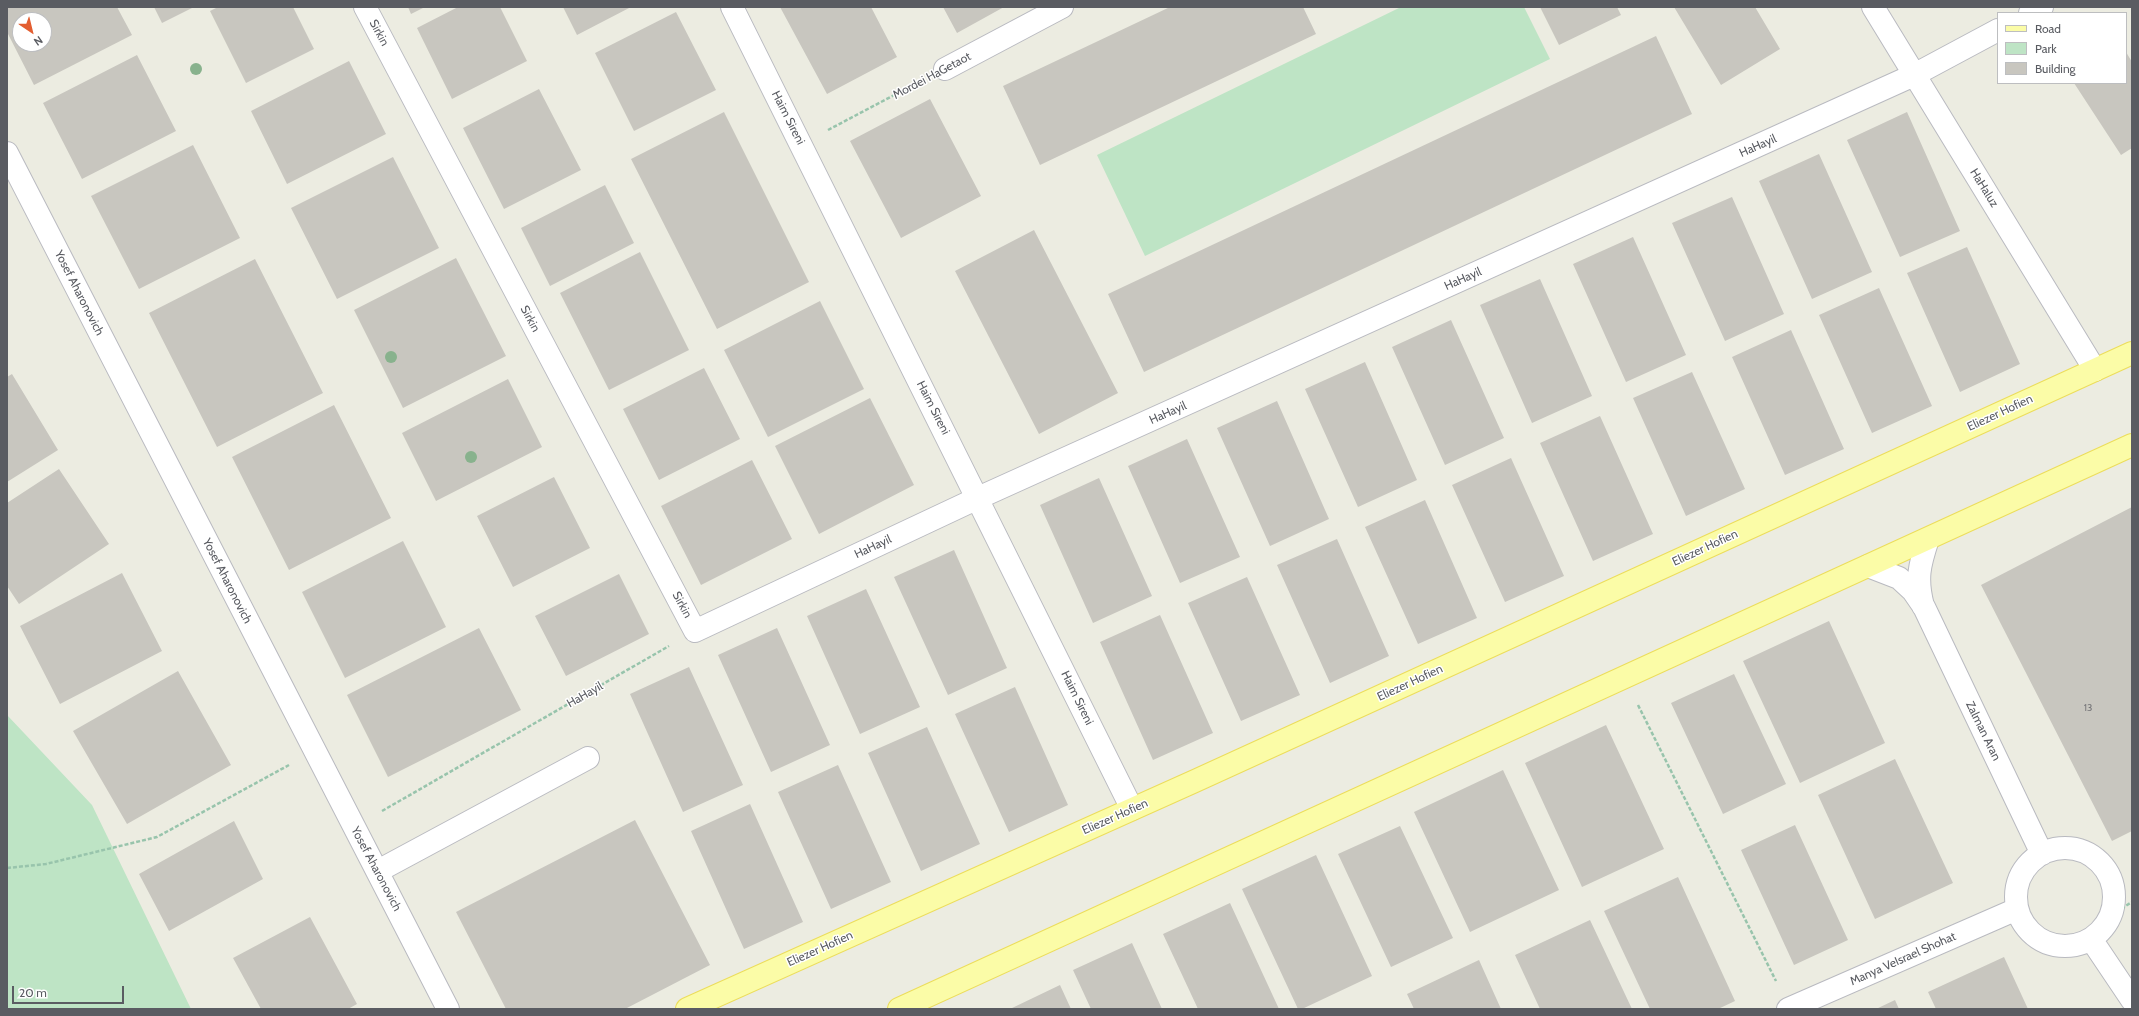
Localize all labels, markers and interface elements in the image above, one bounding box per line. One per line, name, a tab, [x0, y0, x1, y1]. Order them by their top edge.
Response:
north arrow	[12, 12, 52, 52]
legend	[1997, 12, 2127, 84]
street label: Sirkin	[366, 17, 392, 49]
text: Road	[2035, 21, 2061, 36]
text: N	[31, 33, 46, 49]
text: Park	[2035, 41, 2057, 56]
street label: Mordei HaGetaot	[891, 49, 973, 103]
text: Building	[2035, 61, 2076, 76]
street label: Haim Sireni	[768, 89, 808, 147]
street label: HaHayil	[1737, 131, 1779, 161]
street label: HaHaluz	[1967, 166, 2001, 210]
street label: Yosef Aharonovich	[51, 248, 107, 338]
street label: HaHayil	[1442, 264, 1484, 294]
street label: Sirkin	[517, 303, 543, 335]
street label: Haim Sireni	[913, 379, 953, 437]
street label: Eliezer Hofien	[1965, 392, 2035, 434]
street label: HaHayil	[1147, 398, 1189, 428]
street label: Eliezer Hofien	[1670, 527, 1740, 569]
street label: HaHayil	[852, 532, 894, 562]
street label: Yosef Aharonovich	[199, 536, 255, 626]
street label: Sirkin	[669, 589, 695, 621]
street label: Eliezer Hofien	[1375, 662, 1445, 704]
street label: Haim Sireni	[1058, 669, 1096, 727]
street label: HaHayil	[564, 679, 606, 711]
street label: Zalman Aran	[1962, 699, 2004, 763]
house number: 13	[2084, 702, 2092, 714]
street label: Eliezer Hofien	[1080, 796, 1150, 838]
street label: Yosef Aharonovich	[348, 824, 404, 914]
street label: Eliezer Hofien	[785, 928, 855, 970]
street label: Manya VeIsrael Shohat	[1848, 929, 1958, 989]
scale bar	[14, 978, 126, 1004]
text: 20 m	[19, 985, 47, 1000]

